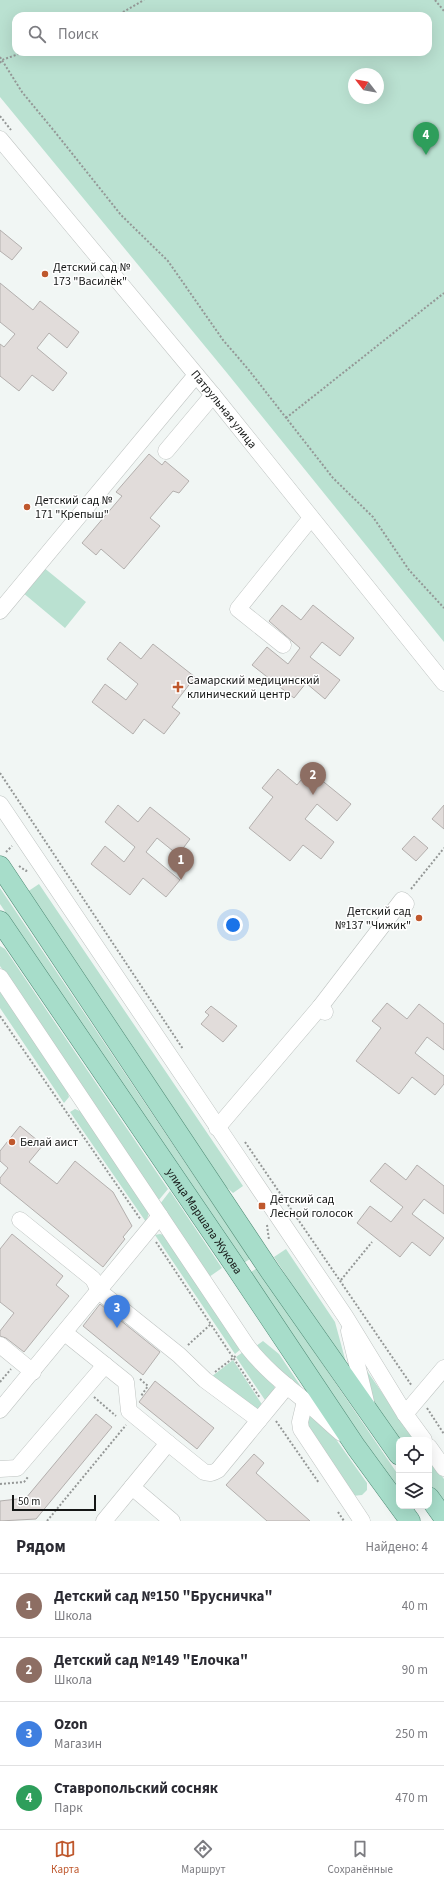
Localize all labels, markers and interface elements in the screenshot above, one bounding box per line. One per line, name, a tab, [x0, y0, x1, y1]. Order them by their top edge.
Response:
search box	[12, 12, 432, 56]
icon: search	[26, 23, 48, 45]
text: Поиск	[58, 24, 99, 45]
north arrow	[348, 68, 384, 104]
pin: 4	[413, 122, 439, 155]
place label: Детский сад № 173 "Василёк"	[53, 259, 131, 290]
marker: Детский сад № 173 "Василёк"	[40, 269, 50, 279]
street label: Патрульная улица	[187, 367, 261, 452]
place label: Детский сад № 171 "Крепыш"	[35, 492, 113, 523]
marker: Детский сад № 171 "Крепыш"	[22, 502, 32, 512]
place label: Самарский медицинский клинический центр	[187, 672, 320, 703]
marker: Самарский медицинский клинический центр	[172, 681, 184, 693]
pin: 2	[300, 762, 326, 795]
pin: 1	[168, 847, 194, 880]
place label: Детский сад №137 "Чижик"	[335, 903, 412, 934]
marker: Детский сад №137 "Чижик"	[414, 913, 424, 923]
your location	[223, 915, 243, 935]
place label: Белай аист	[20, 1134, 79, 1151]
marker: Белай аист	[7, 1137, 17, 1147]
street label: улица Маршала Жукова	[162, 1165, 246, 1278]
place label: Детский сад Лесной голосок	[270, 1191, 353, 1222]
marker: Детский сад Лесной голосок	[257, 1201, 267, 1211]
pin: 3	[104, 1295, 130, 1328]
map controls	[396, 1437, 432, 1509]
button: locate	[396, 1437, 432, 1473]
button: layers	[396, 1473, 432, 1509]
scale bar	[12, 1493, 96, 1512]
text: 50 m	[18, 1494, 40, 1509]
text: Рядом	[16, 1535, 66, 1559]
text: Найдено: 4	[366, 1538, 428, 1556]
text: Детский сад №150 "Брусничка"	[54, 1586, 273, 1607]
text: 1	[26, 1597, 32, 1615]
text: 40 m	[402, 1597, 428, 1615]
text: Школа	[54, 1607, 92, 1625]
text: Детский сад №149 "Елочка"	[54, 1650, 248, 1671]
text: 2	[26, 1661, 32, 1679]
text: 90 m	[402, 1661, 428, 1679]
text: Школа	[54, 1671, 92, 1689]
text: Ozon	[54, 1714, 88, 1735]
text: 3	[26, 1725, 32, 1743]
text: 250 m	[395, 1725, 428, 1743]
text: Магазин	[54, 1735, 102, 1753]
text: Ставропольский сосняк	[54, 1778, 218, 1799]
text: 4	[26, 1789, 32, 1807]
text: 470 m	[395, 1789, 428, 1807]
text: Парк	[54, 1799, 83, 1817]
tab: Карта	[51, 1838, 79, 1877]
tab: Маршрут	[181, 1838, 226, 1877]
tab: Сохранённые	[328, 1838, 393, 1877]

